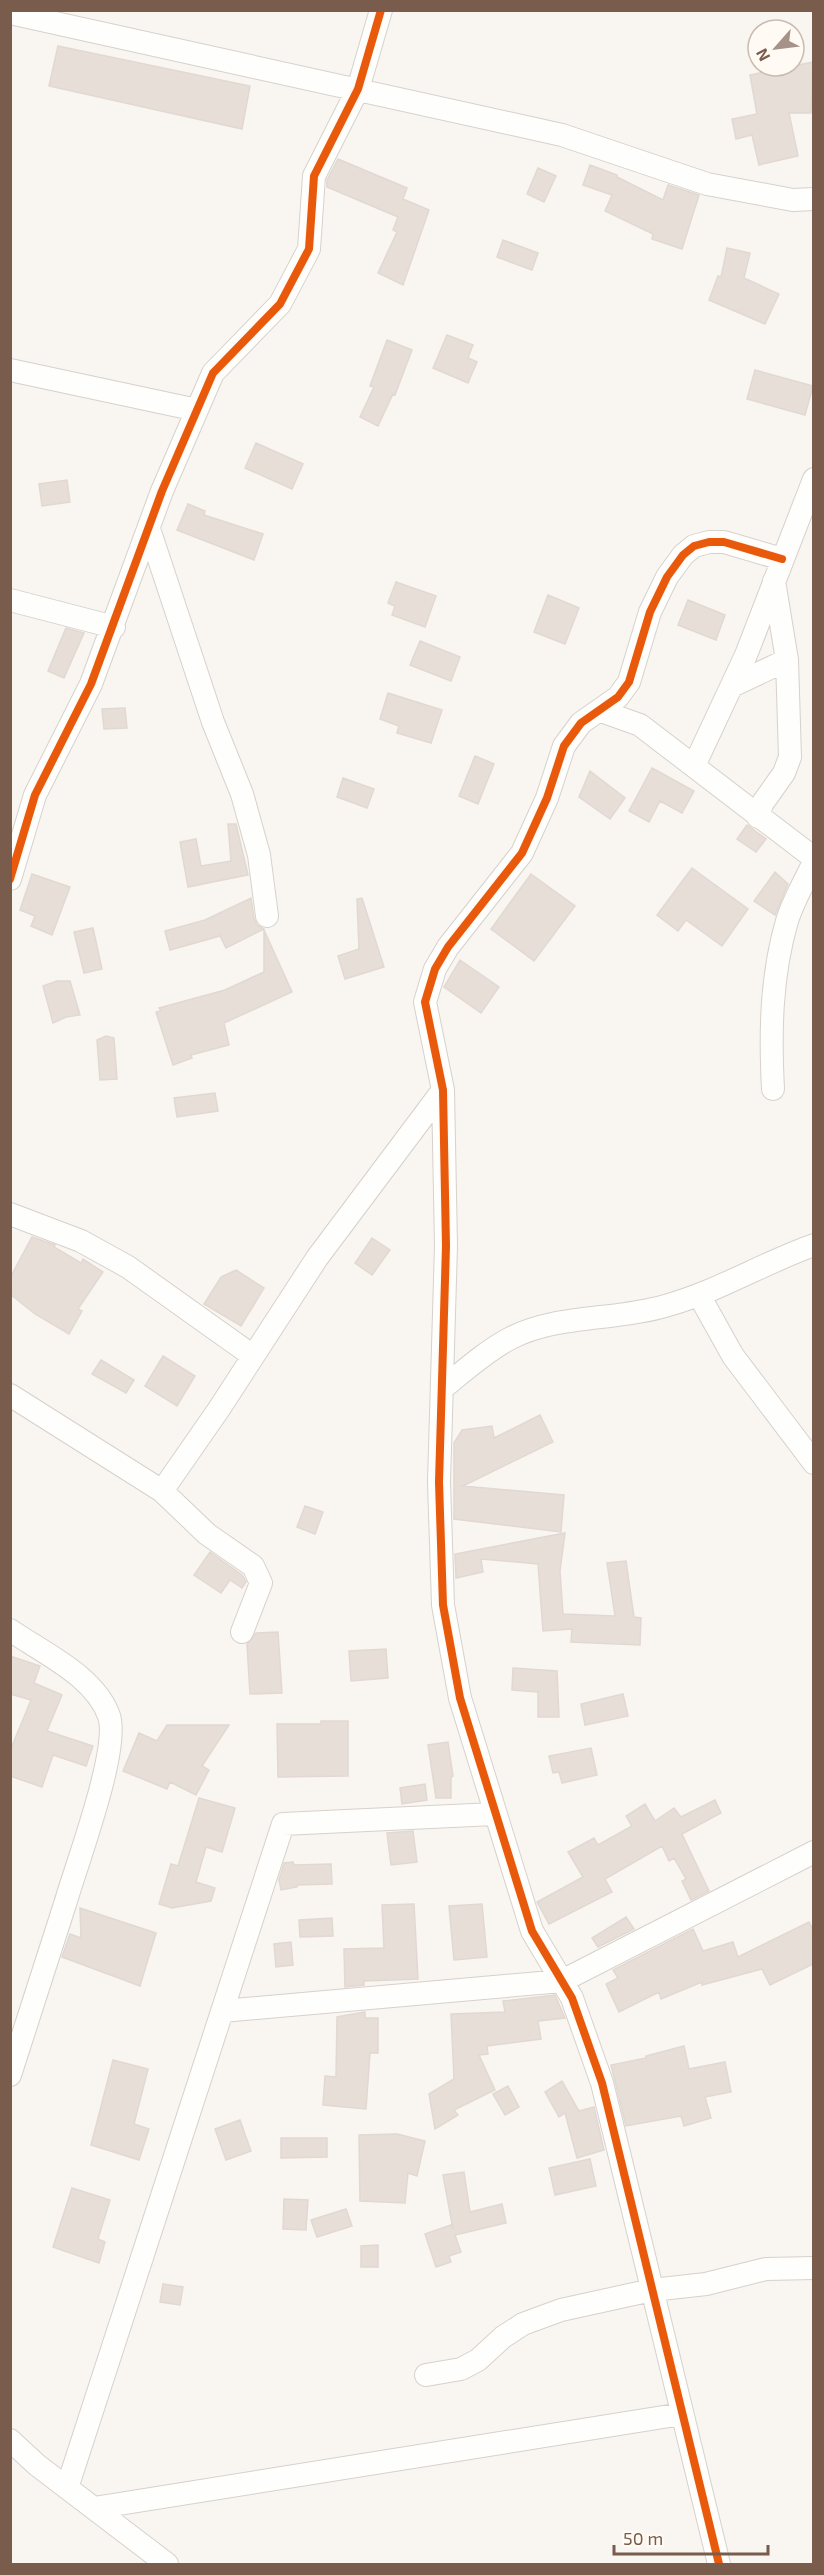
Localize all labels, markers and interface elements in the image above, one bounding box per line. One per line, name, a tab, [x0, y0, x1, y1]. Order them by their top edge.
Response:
north arrow	[746, 18, 806, 78]
text: N	[751, 46, 773, 65]
scale bar	[614, 2518, 768, 2556]
text: 50 m	[623, 2527, 663, 2549]

